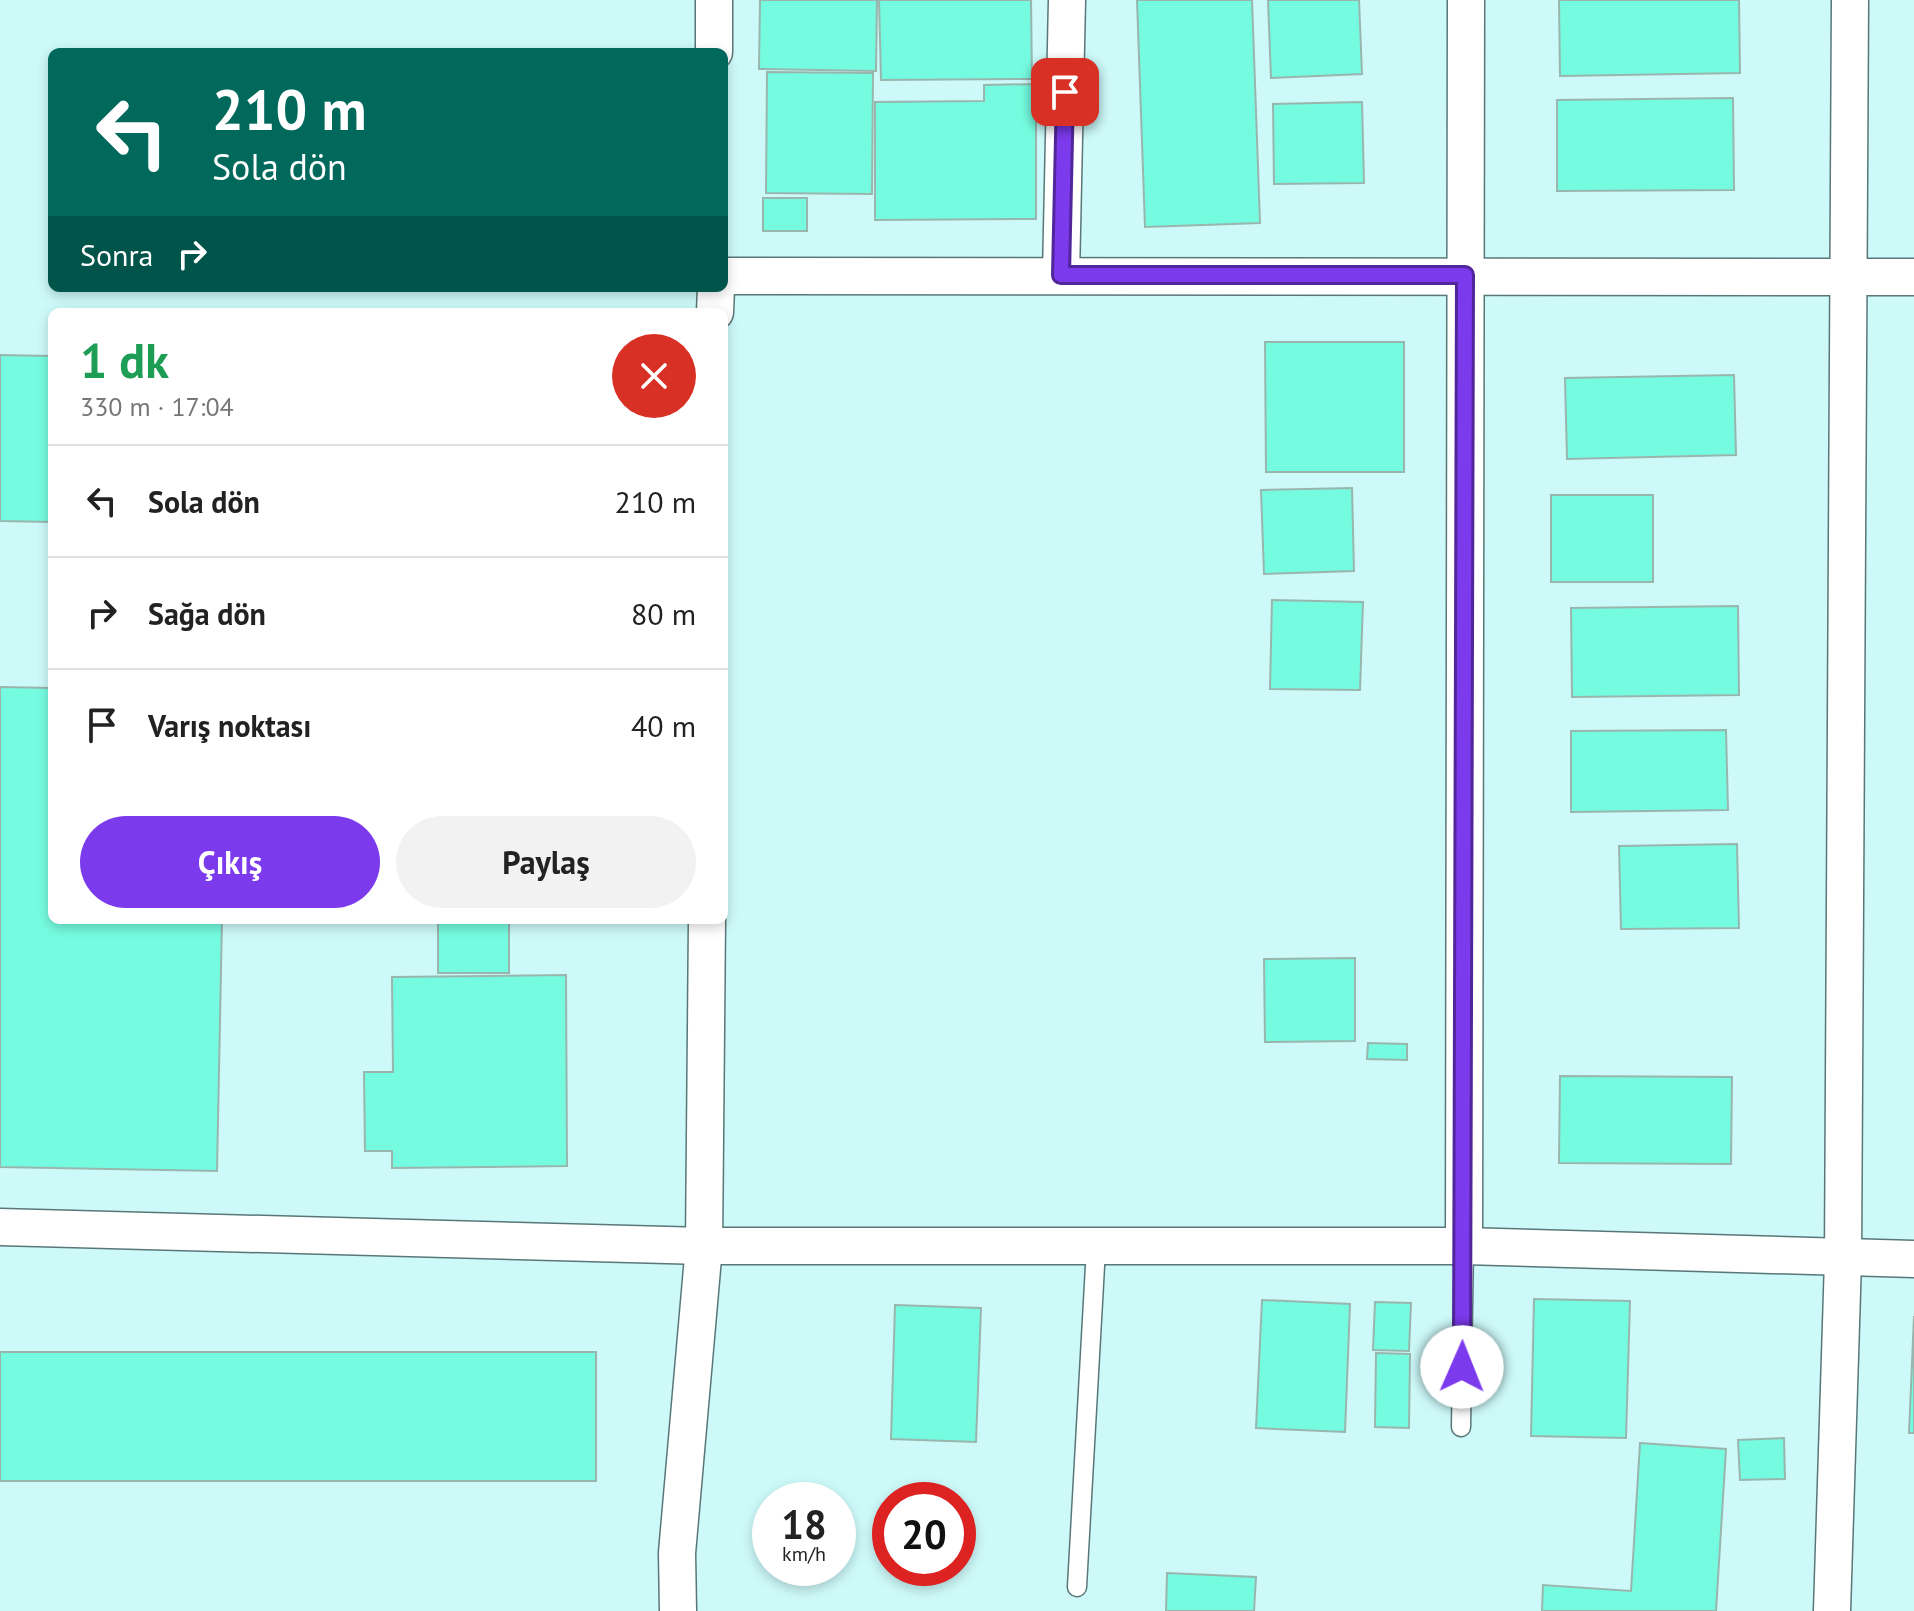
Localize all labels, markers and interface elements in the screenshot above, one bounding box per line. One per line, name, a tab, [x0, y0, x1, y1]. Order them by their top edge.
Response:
pin	[1031, 58, 1099, 126]
icon: arrive	[1043, 70, 1087, 114]
text: 210 m	[212, 73, 367, 145]
icon: left	[80, 80, 184, 184]
text: Sola dön	[212, 143, 347, 190]
icon: right	[170, 232, 214, 276]
text: Sonra	[80, 235, 154, 274]
text: 1 dk	[80, 329, 169, 391]
button: close	[612, 334, 696, 418]
text: 330 m · 17:04	[80, 390, 234, 423]
icon: left	[80, 479, 124, 523]
text: Sola dön	[148, 482, 260, 521]
text: 210 m	[615, 482, 696, 521]
icon: right	[80, 591, 124, 635]
text: Sağa dön	[148, 594, 266, 633]
text: 80 m	[631, 594, 696, 633]
icon: arrive	[80, 703, 124, 747]
text: Varış noktası	[148, 706, 311, 745]
text: 40 m	[631, 706, 696, 745]
button: Çıkış	[80, 816, 380, 908]
button: Paylaş	[396, 816, 696, 908]
position arrow	[1420, 1325, 1504, 1409]
speed limit sign: 20	[872, 1482, 976, 1586]
text: 18	[781, 1498, 827, 1550]
text: km/h	[782, 1541, 826, 1567]

